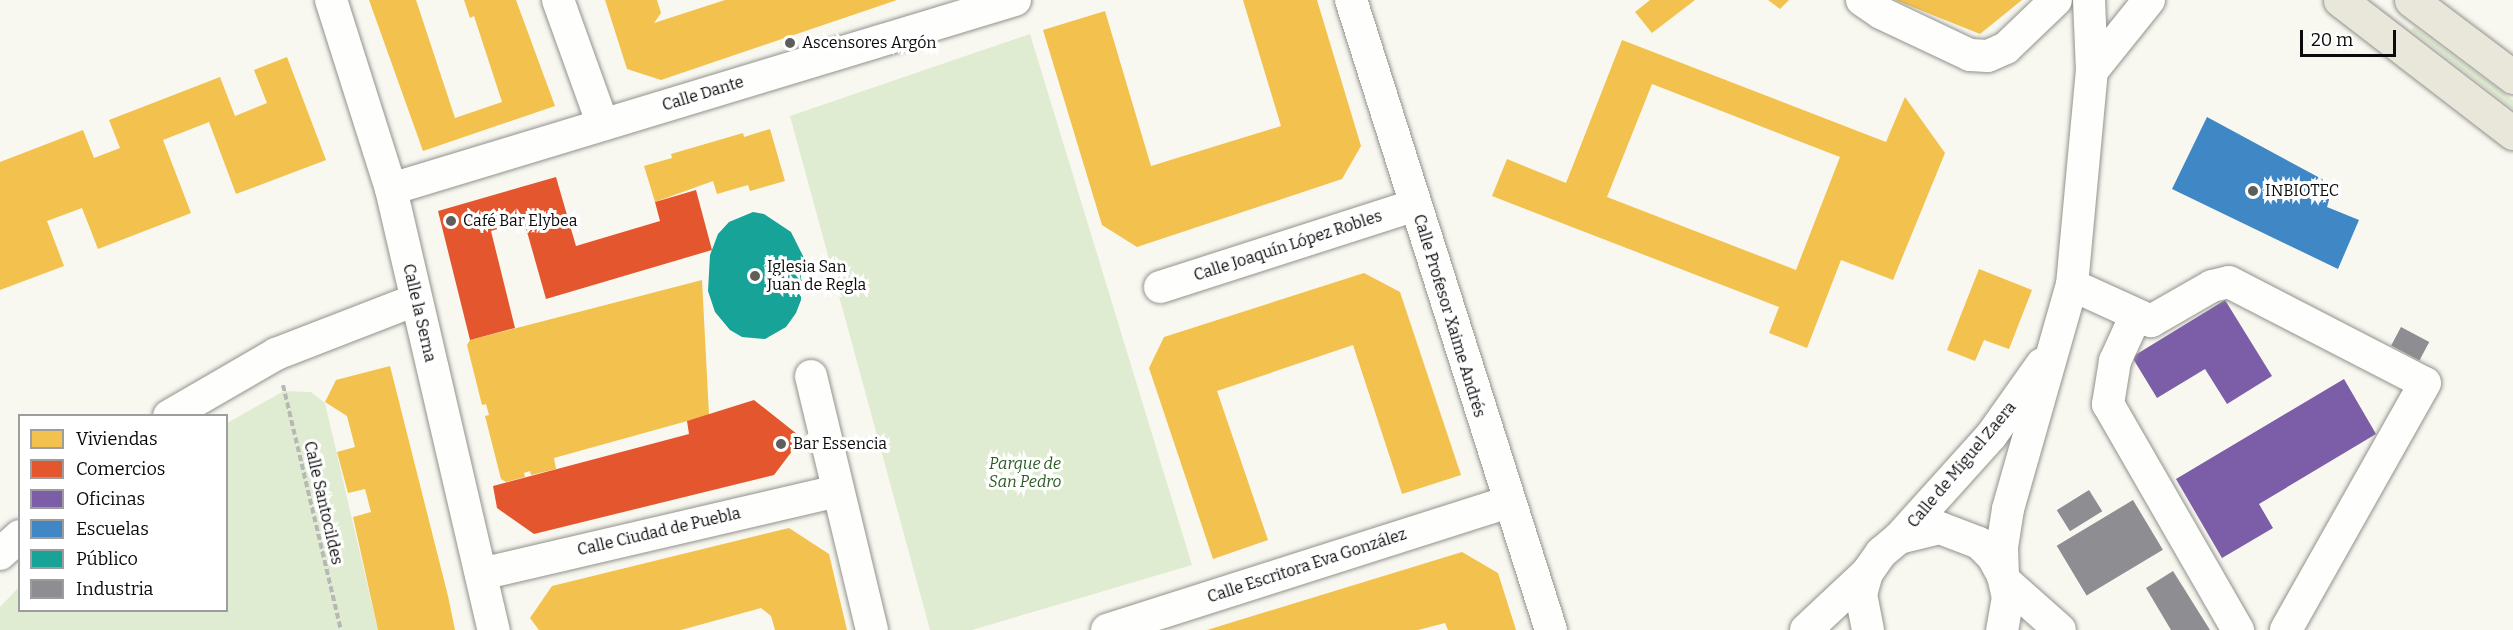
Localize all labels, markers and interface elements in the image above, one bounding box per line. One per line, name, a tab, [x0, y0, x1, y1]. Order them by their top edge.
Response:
scale bar	[2303, 18, 2399, 56]
text: 20 m	[2311, 29, 2353, 51]
place label: Ascensores Argón	[802, 33, 937, 53]
marker: Ascensores Argón	[783, 36, 797, 50]
street label: Calle Dante	[660, 73, 746, 115]
place label: INBIOTEC	[2265, 181, 2339, 201]
marker: INBIOTEC	[2246, 184, 2260, 198]
street label: Calle Joaquín López Robles	[1191, 206, 1385, 286]
place label: Café Bar Elybea	[463, 211, 577, 231]
street label: Calle Profesor Xaime Andrés	[1409, 212, 1489, 420]
marker: Café Bar Elybea	[444, 214, 458, 228]
place label: Iglesia San Juan de Regla	[767, 257, 866, 295]
street label: Calle la Serna	[398, 262, 440, 364]
marker: Iglesia San Juan de Regla	[748, 269, 762, 283]
street label: Calle de Miguel Zaera	[1904, 398, 2020, 532]
legend	[18, 414, 228, 612]
text: Viviendas	[76, 428, 158, 450]
place label: Bar Essencia	[793, 434, 887, 454]
marker: Bar Essencia	[774, 437, 788, 451]
street label: Calle Santocildes	[299, 439, 347, 567]
park label: Parque de San Pedro	[989, 454, 1061, 492]
text: Comercios	[76, 458, 165, 480]
text: Oficinas	[76, 488, 145, 510]
street label: Calle Ciudad de Puebla	[575, 504, 743, 560]
text: Escuelas	[76, 518, 149, 540]
street label: Calle Escritora Eva González	[1205, 525, 1409, 607]
text: Público	[76, 548, 138, 570]
text: Industria	[76, 578, 153, 600]

